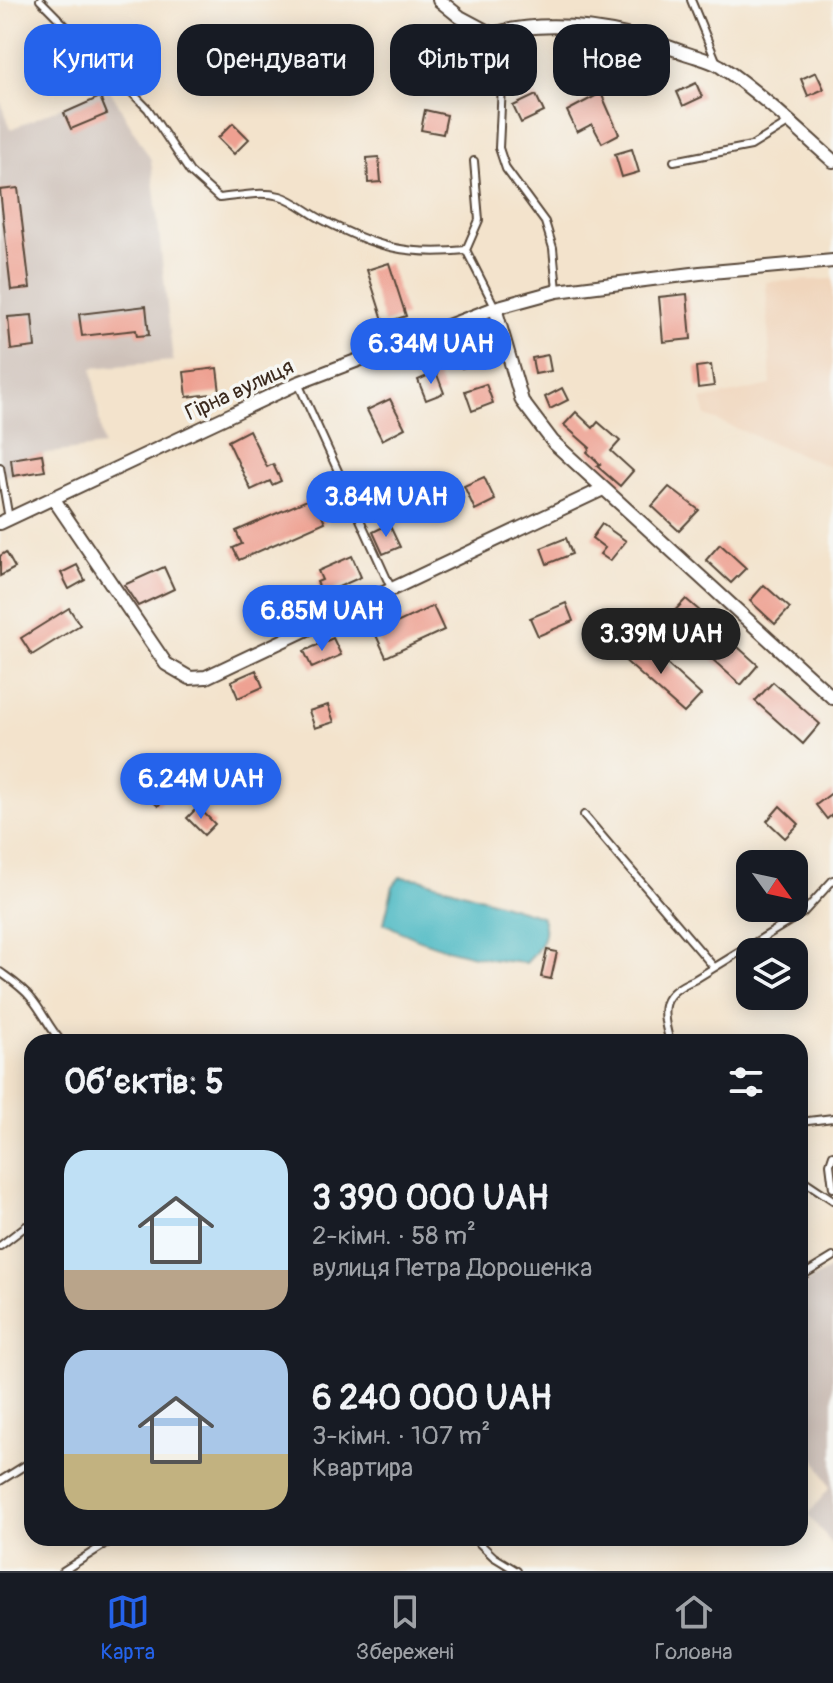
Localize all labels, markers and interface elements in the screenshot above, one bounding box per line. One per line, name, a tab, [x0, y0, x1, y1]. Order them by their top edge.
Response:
chip: Купити	[24, 24, 161, 96]
chip: Орендувати	[177, 24, 374, 96]
chip: Фільтри	[390, 24, 537, 96]
chip: Нове	[553, 24, 670, 96]
pin: 6.34M UAH	[339, 318, 523, 386]
text: 6.34M UAH	[368, 328, 494, 360]
street label: Гірна вулиця	[181, 353, 298, 427]
pin: 3.84M UAH	[294, 471, 478, 539]
text: 3.84M UAH	[324, 481, 448, 513]
pin: 6.85M UAH	[230, 585, 414, 653]
text: 6.85M UAH	[261, 595, 383, 627]
pin: 3.39M UAH	[569, 608, 753, 676]
text: 3.39M UAH	[599, 618, 723, 650]
pin: 6.24M UAH	[109, 753, 293, 821]
text: 6.24M UAH	[138, 763, 264, 795]
north arrow	[736, 850, 808, 922]
map controls	[736, 850, 808, 1010]
button: layers	[736, 938, 808, 1010]
icon: filters	[724, 1060, 768, 1104]
text: Об’єктів: 5	[64, 1061, 224, 1104]
text: 3 390 000 UAH	[312, 1177, 549, 1220]
icon: home	[128, 1182, 224, 1278]
text: 2-кімн. · 58 m²	[312, 1220, 476, 1252]
text: вулиця Петра Дорошенка	[312, 1252, 592, 1284]
text: 6 240 000 UAH	[312, 1377, 552, 1420]
icon: home	[128, 1382, 224, 1478]
text: 3-кімн. · 107 m²	[312, 1420, 490, 1452]
text: Квартира	[312, 1452, 413, 1484]
tab: Карта	[100, 1590, 155, 1666]
tab: Збережені	[356, 1590, 454, 1666]
tab: Головна	[655, 1590, 733, 1666]

